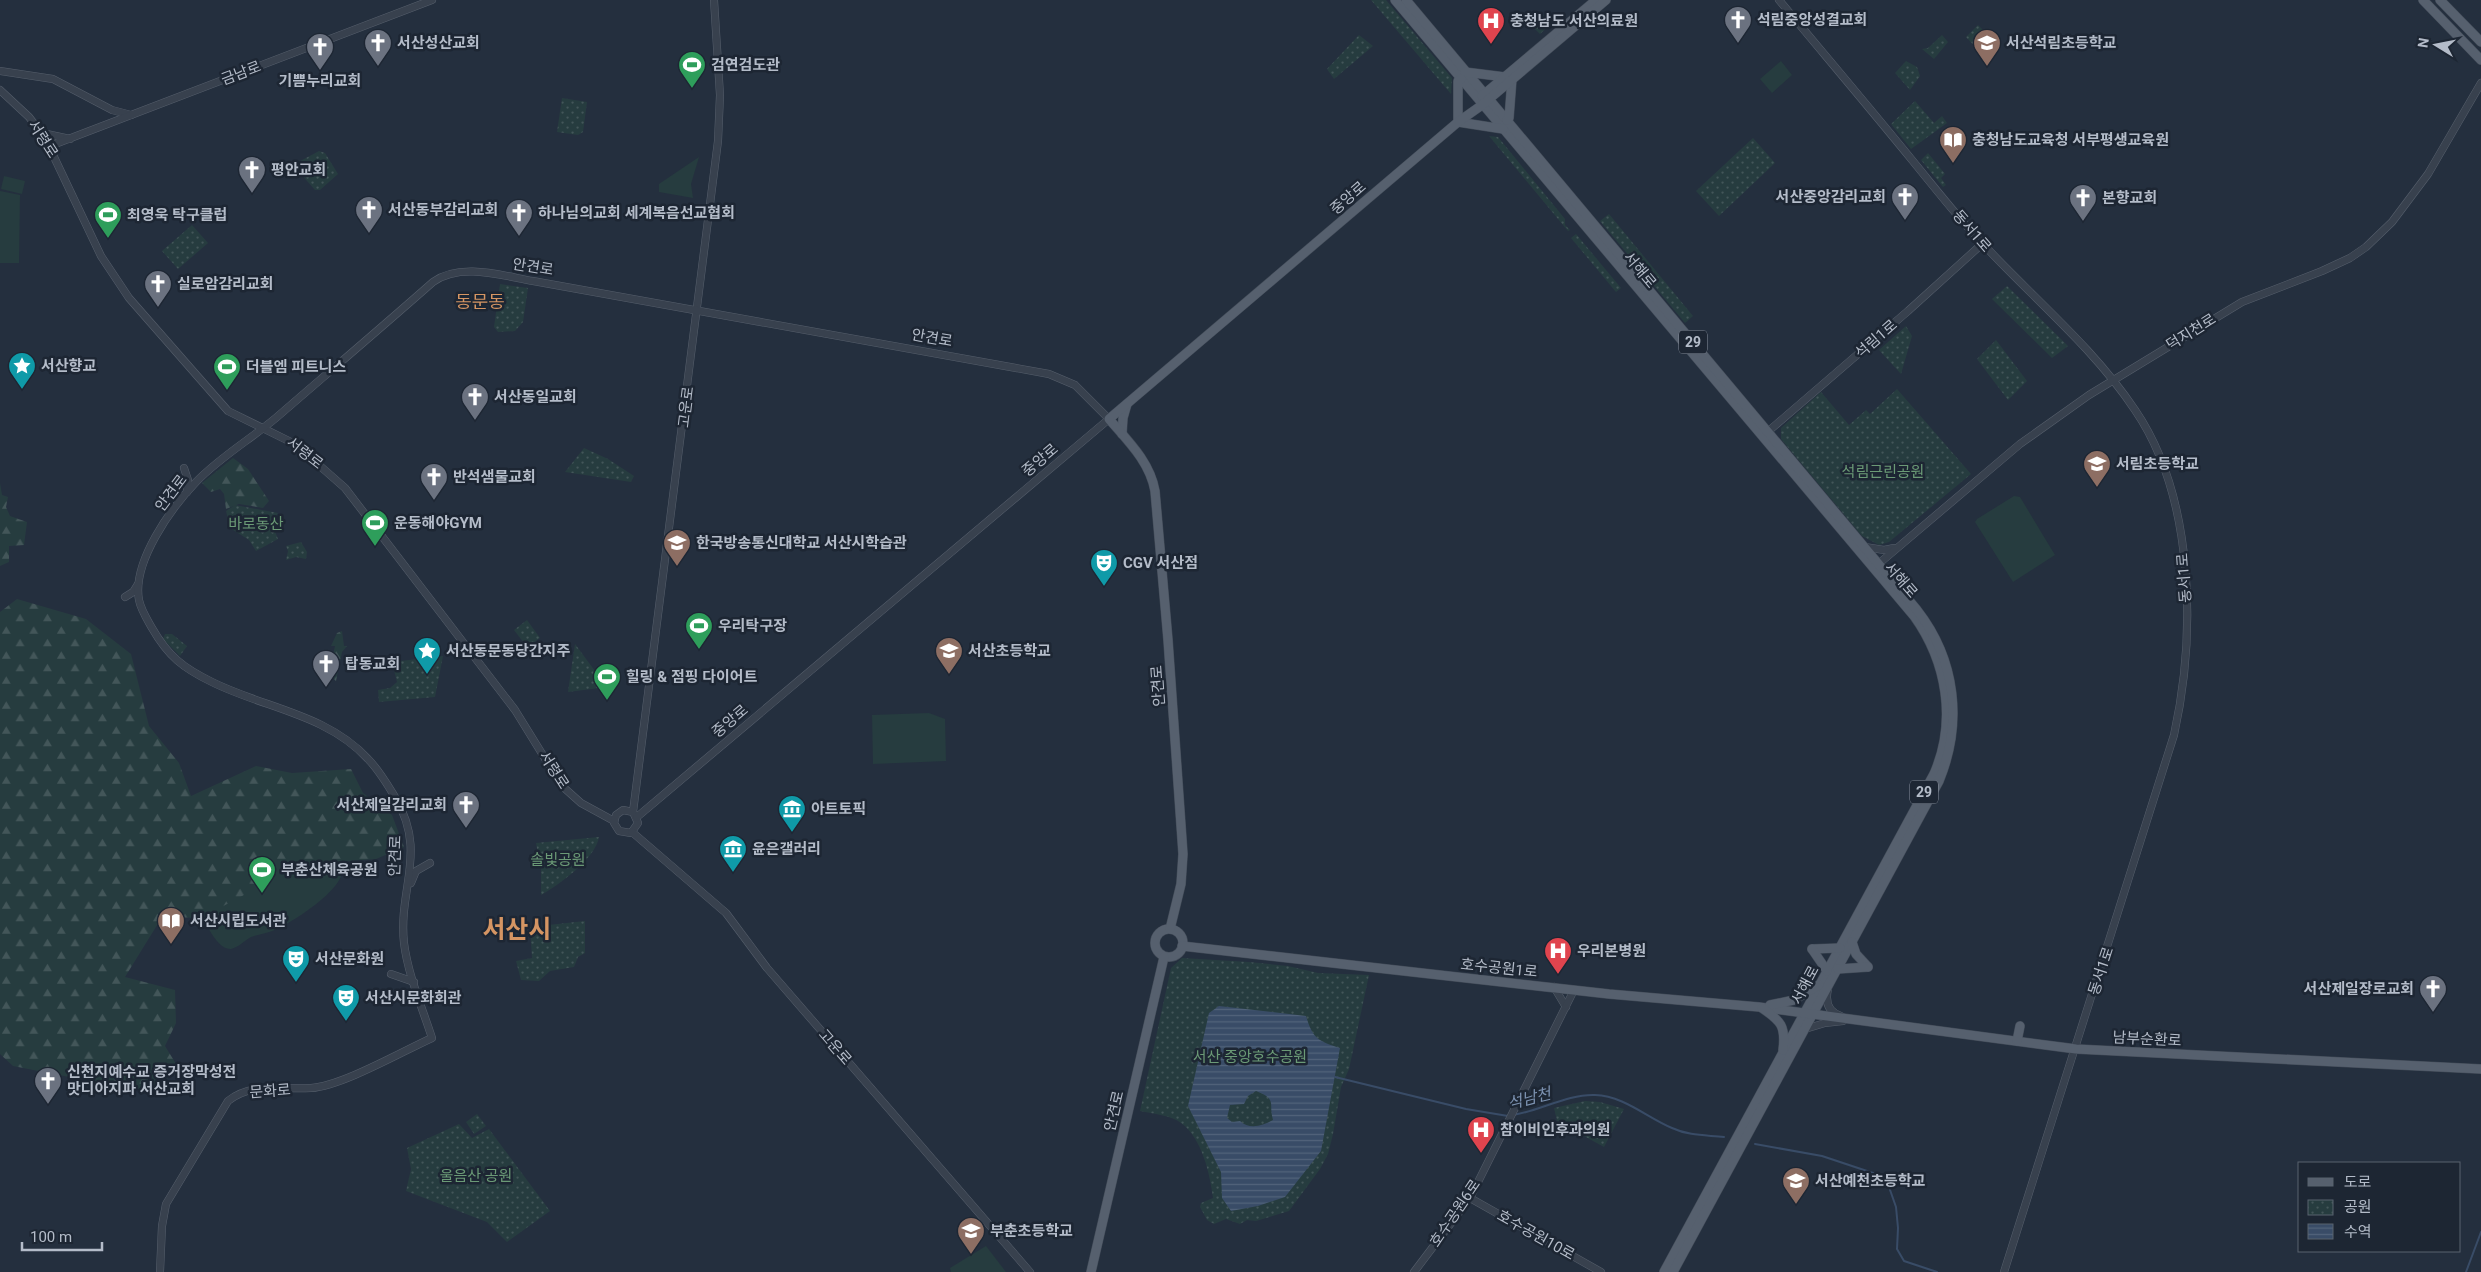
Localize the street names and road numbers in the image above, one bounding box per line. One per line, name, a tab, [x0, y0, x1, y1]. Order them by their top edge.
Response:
street label: 금남로	[218, 57, 264, 89]
street label: 서령로	[24, 117, 62, 161]
street label: 중앙로	[1326, 178, 1370, 218]
street label: 동서1로	[1949, 206, 1995, 256]
street label: 서해로	[1620, 248, 1660, 292]
street label: 안견로	[511, 255, 555, 279]
street label: 덕지천로	[2163, 310, 2219, 354]
street label: 석림1로	[1851, 316, 1901, 362]
street label: 안견로	[910, 326, 954, 350]
road number: 29	[1679, 331, 1707, 354]
street label: 고운로	[675, 385, 697, 429]
street label: 서령로	[283, 433, 327, 473]
street label: 중앙로	[1018, 440, 1062, 480]
street label: 안견로	[151, 471, 191, 515]
street label: 동서1로	[2173, 553, 2195, 603]
street label: 서해로	[1881, 558, 1921, 602]
street label: 안견로	[1148, 665, 1168, 707]
street label: 중앙로	[708, 701, 752, 741]
street label: 서령로	[535, 748, 573, 792]
road number: 29	[1910, 780, 1938, 804]
street label: 안견로	[385, 835, 405, 877]
street label: 동서1로	[2085, 945, 2117, 997]
street label: 호수공원1로	[1460, 955, 1538, 981]
street label: 서해로	[1787, 962, 1823, 1008]
street label: 고운로	[815, 1025, 855, 1069]
street label: 남부순환로	[2112, 1028, 2182, 1050]
street label: 문화로	[249, 1081, 291, 1101]
street label: 안견로	[1101, 1089, 1127, 1133]
street label: 호수공원6로	[1426, 1176, 1484, 1250]
street label: 호수공원10로	[1494, 1206, 1578, 1264]

